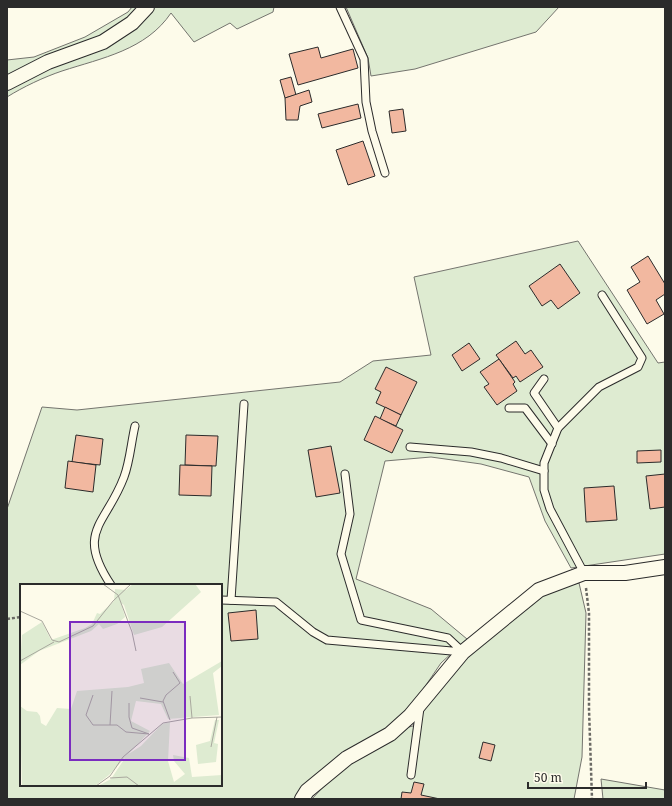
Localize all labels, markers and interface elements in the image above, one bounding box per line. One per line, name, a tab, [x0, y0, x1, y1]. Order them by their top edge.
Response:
inset map	[20, 584, 222, 786]
scale bar	[528, 764, 646, 790]
text: 50 m	[534, 769, 562, 786]

